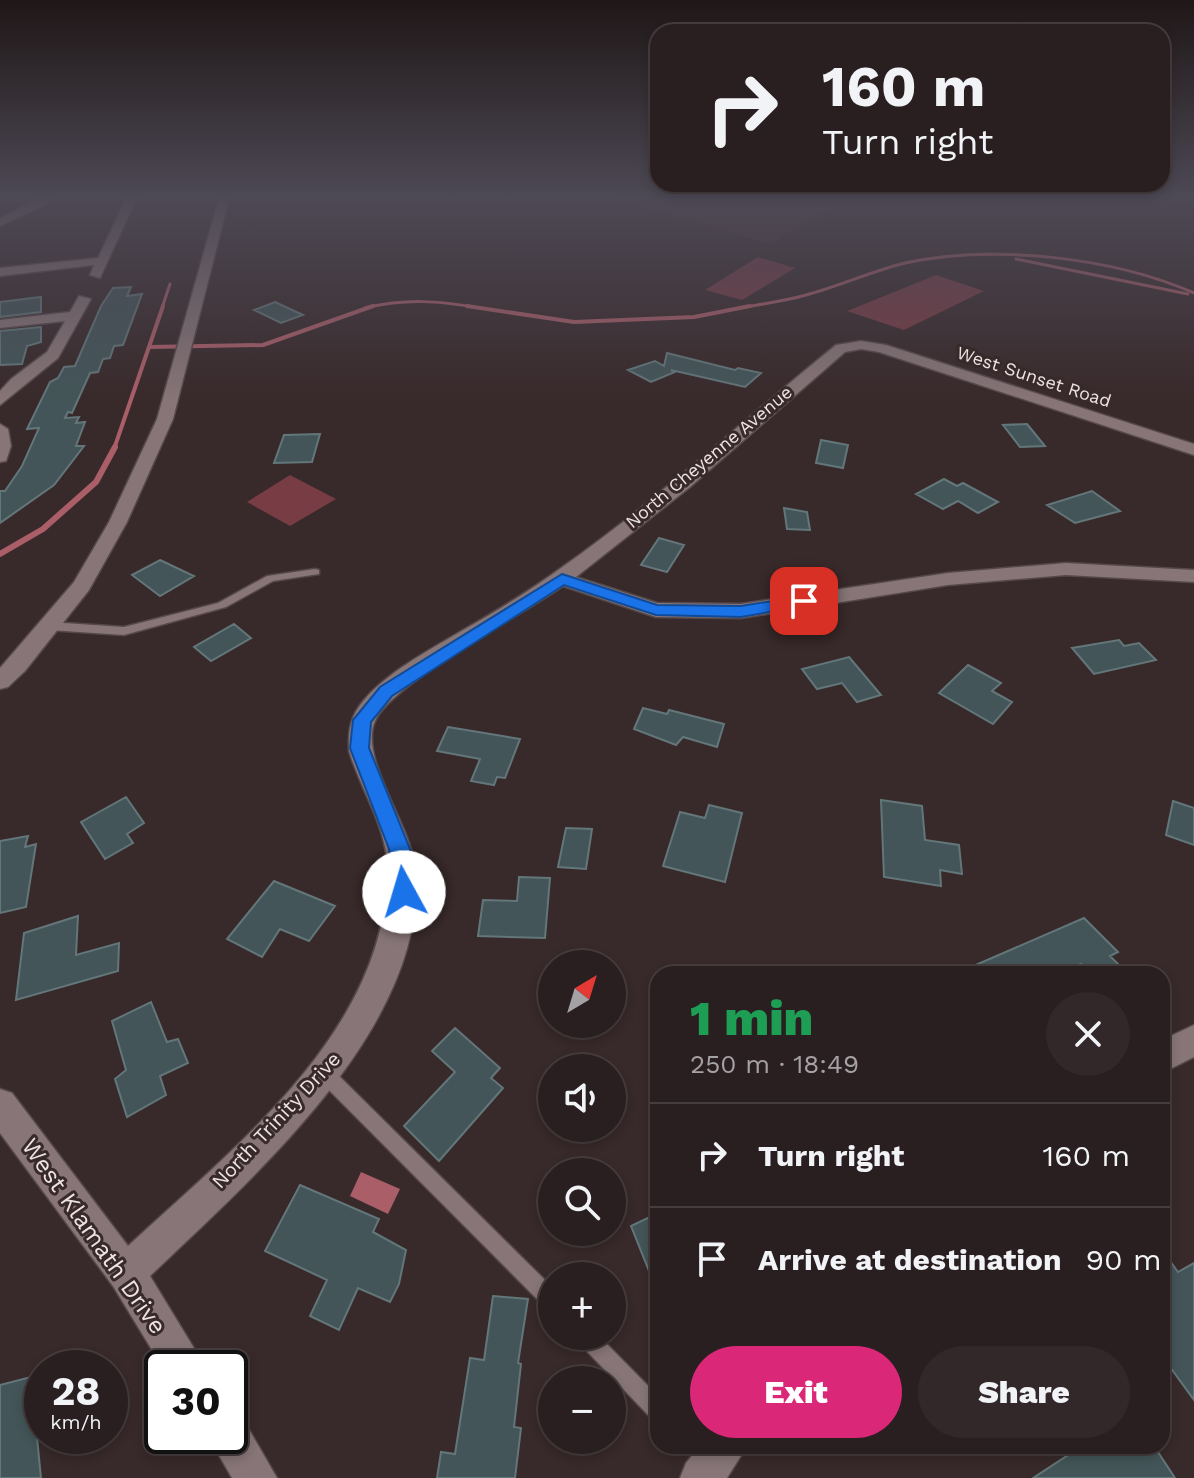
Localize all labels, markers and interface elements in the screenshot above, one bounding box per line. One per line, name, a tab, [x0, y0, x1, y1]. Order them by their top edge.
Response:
text: 160 m	[822, 54, 985, 120]
icon: right	[690, 56, 794, 160]
text: Turn right	[822, 121, 993, 163]
street label: West Sunset Road	[954, 342, 1114, 411]
street label: North Cheyenne Avenue	[621, 381, 796, 532]
pin	[770, 567, 838, 635]
icon: arrive	[782, 579, 826, 623]
position arrow	[362, 850, 446, 934]
north arrow	[538, 950, 626, 1038]
map controls	[538, 950, 626, 1454]
text: 1 min	[690, 990, 813, 1047]
button: close	[1046, 992, 1130, 1076]
street label: North Trinity Drive	[207, 1047, 345, 1193]
text: 250 m · 18:49	[690, 1049, 859, 1079]
button: sound	[538, 1054, 626, 1142]
street label: West Klamath Drive	[16, 1133, 172, 1339]
icon: right	[690, 1133, 734, 1177]
text: Turn right	[758, 1138, 904, 1173]
text: 160 m	[1043, 1138, 1130, 1173]
button: search	[538, 1158, 626, 1246]
icon: arrive	[690, 1237, 734, 1281]
text: Arrive at destination	[758, 1242, 1062, 1277]
text: 90 m	[1086, 1242, 1162, 1277]
button: +	[538, 1262, 626, 1350]
button: Exit	[690, 1346, 902, 1438]
button: Share	[918, 1346, 1130, 1438]
speed limit sign: 30	[144, 1350, 248, 1454]
button: −	[538, 1366, 626, 1454]
text: 28	[52, 1368, 100, 1415]
text: km/h	[50, 1410, 102, 1434]

